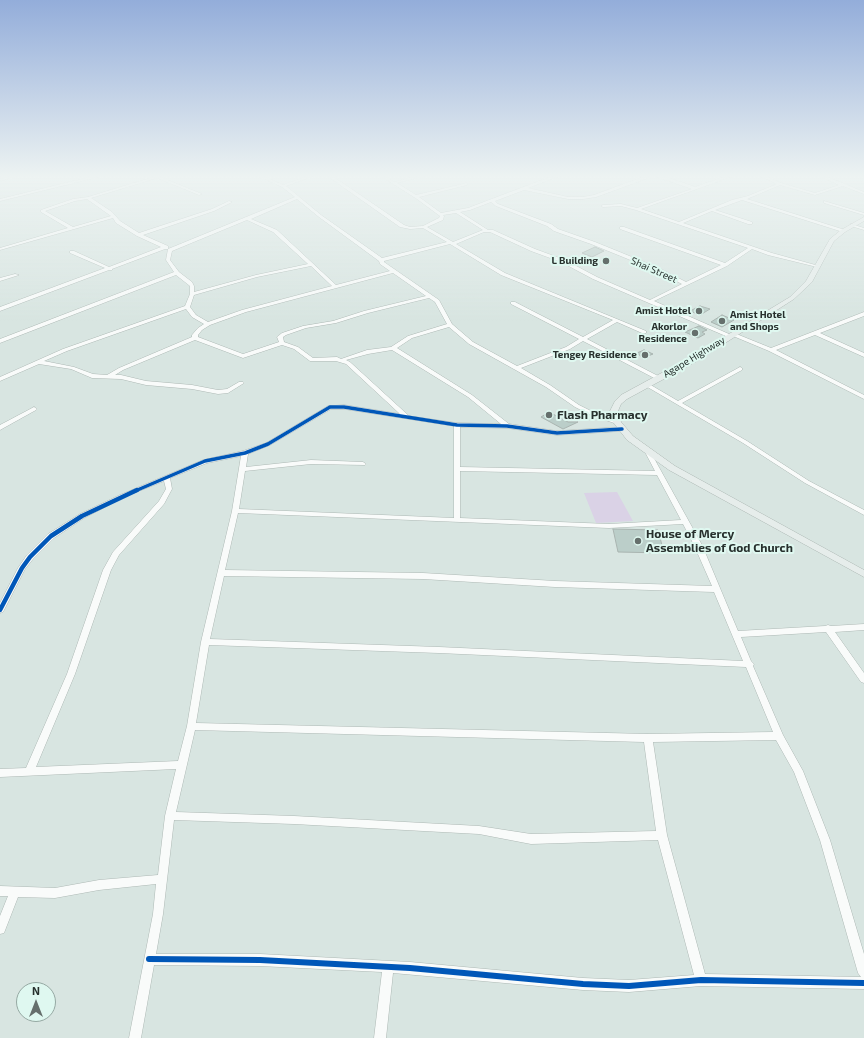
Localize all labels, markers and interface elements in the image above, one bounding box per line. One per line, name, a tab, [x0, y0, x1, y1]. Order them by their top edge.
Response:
street label: Shai Street	[629, 254, 679, 286]
place label: L Building	[552, 255, 598, 267]
marker: L Building	[601, 256, 611, 266]
place label: Amist Hotel	[636, 305, 691, 317]
marker: Amist Hotel	[694, 306, 704, 316]
place label: Amist Hotel and Shops	[730, 309, 785, 332]
marker: Amist Hotel and Shops	[717, 316, 727, 326]
place label: Akorlor Residence	[639, 321, 687, 344]
marker: Akorlor Residence	[690, 328, 700, 338]
street label: Agape Highway	[661, 334, 727, 380]
place label: Tengey Residence	[553, 349, 637, 361]
marker: Tengey Residence	[640, 350, 650, 360]
place label: Flash Pharmacy	[557, 408, 648, 422]
marker: Flash Pharmacy	[544, 410, 554, 420]
place label: House of Mercy Assemblies of God Church	[646, 527, 793, 555]
marker: House of Mercy Assemblies of God Church	[633, 536, 643, 546]
north arrow	[16, 982, 56, 1022]
text: N	[32, 984, 40, 997]

